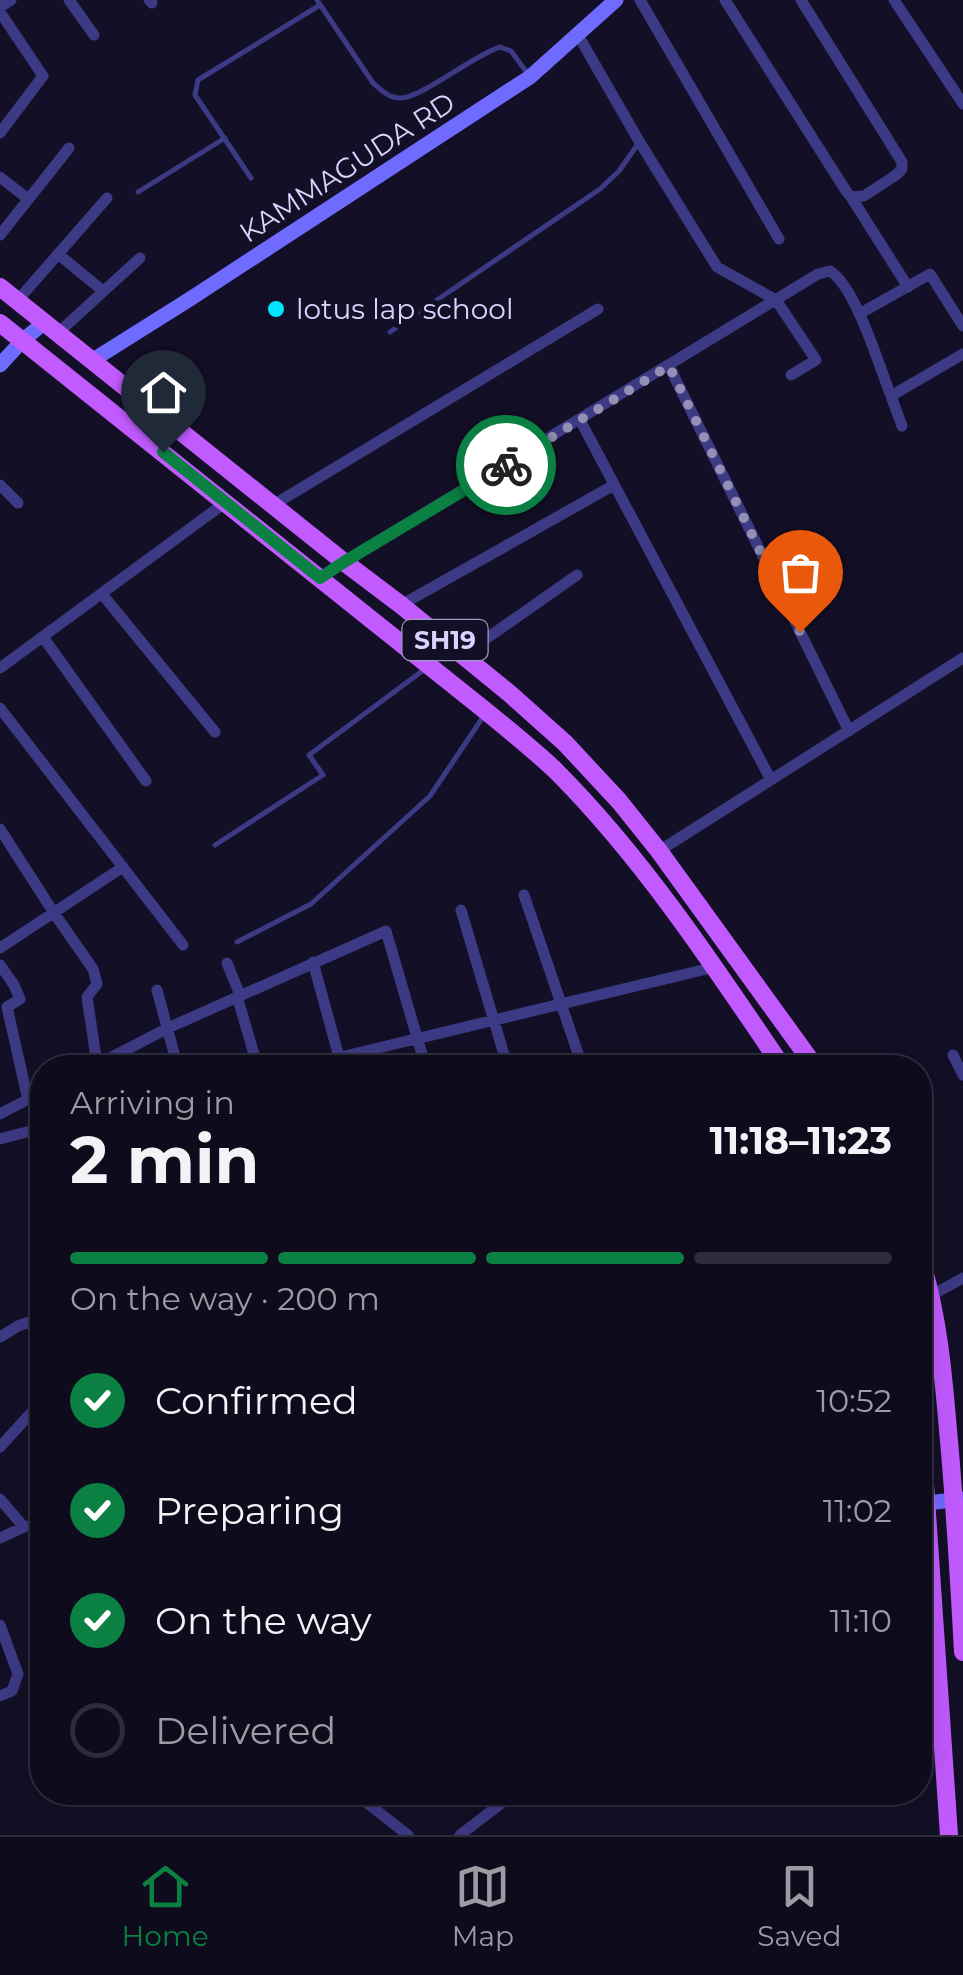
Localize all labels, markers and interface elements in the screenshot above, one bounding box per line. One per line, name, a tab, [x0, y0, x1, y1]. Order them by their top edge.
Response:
street label: KAMMAGUDA RD	[233, 85, 461, 249]
place label: lotus lap school	[296, 292, 513, 326]
marker: lotus lap school	[265, 298, 287, 320]
pin	[121, 350, 206, 453]
icon: home	[136, 365, 191, 420]
courier	[456, 415, 556, 515]
icon: bike	[479, 438, 534, 493]
pin	[758, 530, 843, 633]
icon: bag	[773, 545, 828, 600]
road number: SH19	[402, 620, 488, 660]
text: Arriving in	[70, 1083, 235, 1122]
text: 11:18–11:23	[709, 1117, 892, 1164]
text: 2 min	[70, 1120, 259, 1199]
text: On the way · 200 m	[70, 1279, 380, 1318]
icon: check	[70, 1373, 125, 1428]
text: Confirmed	[155, 1377, 358, 1424]
text: 10:52	[816, 1381, 892, 1420]
icon: check	[70, 1483, 125, 1538]
text: Preparing	[155, 1487, 344, 1534]
text: 11:02	[823, 1491, 892, 1530]
icon: check	[70, 1593, 125, 1648]
text: On the way	[155, 1597, 372, 1644]
text: 11:10	[829, 1601, 892, 1640]
text: Delivered	[155, 1707, 336, 1754]
tab: Home	[122, 1859, 209, 1953]
tab: Map	[452, 1859, 514, 1953]
tab: Saved	[757, 1859, 841, 1953]

